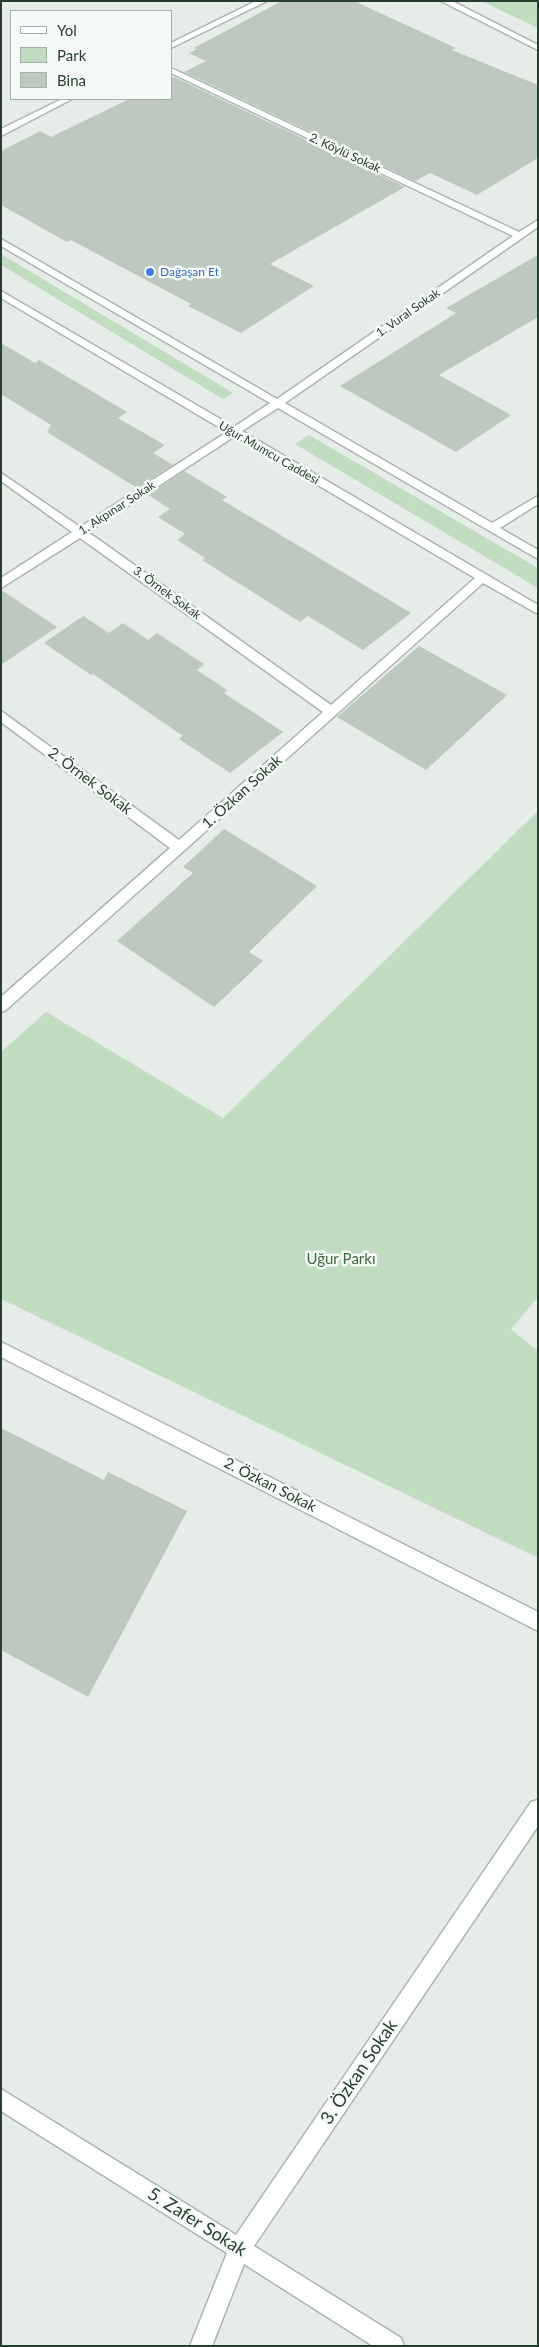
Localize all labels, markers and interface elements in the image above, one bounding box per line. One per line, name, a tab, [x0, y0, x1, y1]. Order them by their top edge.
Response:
legend	[10, 10, 172, 100]
text: Yol	[57, 21, 77, 39]
text: Park	[57, 46, 86, 64]
text: Bina	[57, 71, 86, 89]
street label: 2. Köylü Sokak	[307, 130, 383, 176]
place label: Dağaşan Et	[160, 265, 219, 279]
marker: Dağaşan Et	[144, 266, 156, 278]
street label: 1. Vural Sokak	[373, 286, 443, 340]
street label: Uğur Mumcu Caddesi	[216, 418, 322, 488]
street label: 1. Akpınar Sokak	[76, 478, 158, 538]
street label: 3. Örnek Sokak	[130, 564, 204, 622]
street label: 2. Örnek Sokak	[44, 744, 136, 818]
street label: 1. Özkan Sokak	[198, 751, 286, 833]
park label: Uğur Parkı	[306, 1250, 376, 1268]
street label: 2. Özkan Sokak	[221, 1454, 319, 1516]
street label: 3. Özkan Sokak	[316, 2016, 402, 2128]
street label: 5. Zafer Sokak	[143, 2183, 251, 2261]

